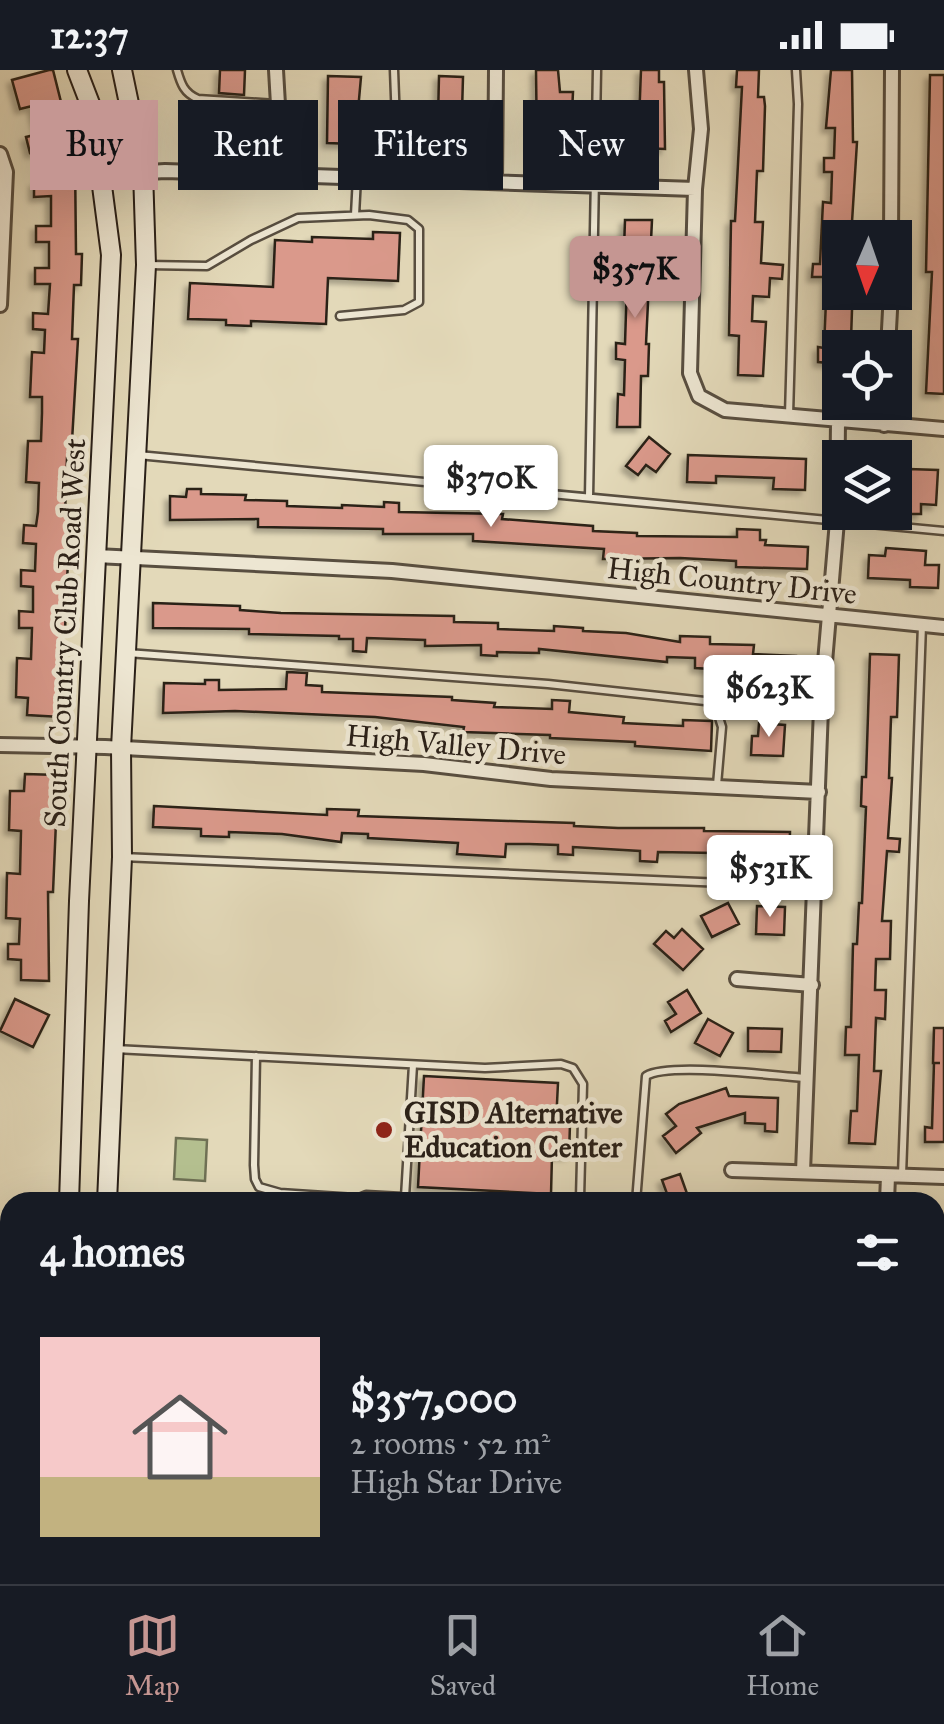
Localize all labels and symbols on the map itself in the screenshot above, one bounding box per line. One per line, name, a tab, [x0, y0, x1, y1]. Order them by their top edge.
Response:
north arrow	[822, 220, 912, 310]
pin: $357K	[565, 236, 705, 321]
street label: South Country Club Road West	[37, 437, 93, 829]
pin: $370K	[421, 445, 561, 530]
street label: High Country Drive	[605, 550, 859, 612]
pin: $623K	[699, 655, 839, 740]
street label: High Valley Drive	[344, 717, 568, 773]
pin: $531K	[700, 835, 840, 920]
place label: GISD Alternative Education Center	[404, 1095, 623, 1165]
marker: GISD Alternative Education Center	[373, 1119, 395, 1141]

